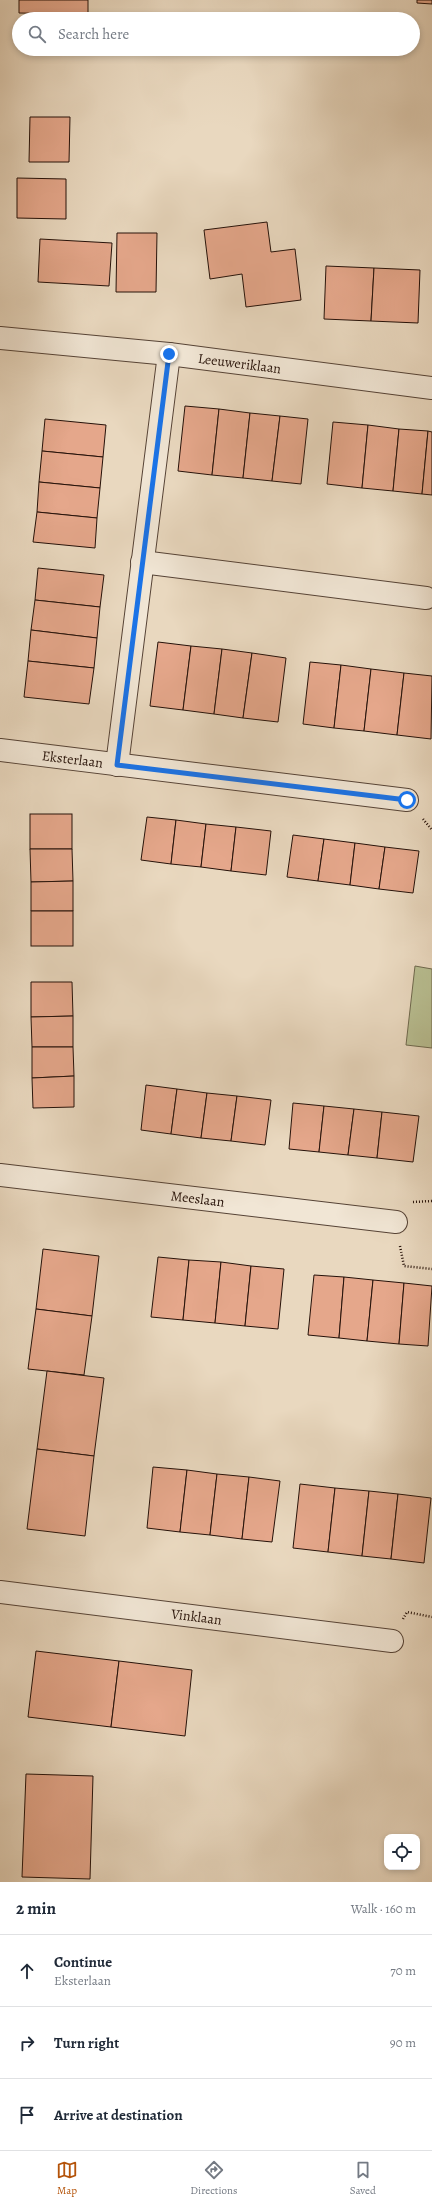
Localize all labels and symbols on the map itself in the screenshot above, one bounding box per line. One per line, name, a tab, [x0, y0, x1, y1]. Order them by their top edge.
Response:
route end	[160, 345, 178, 363]
street label: Leeuweriklaan	[197, 349, 283, 378]
street label: Eksterlaan	[41, 746, 104, 773]
route start	[398, 791, 416, 809]
street label: Meeslaan	[170, 1186, 226, 1212]
street label: Vinklaan	[169, 1604, 223, 1630]

